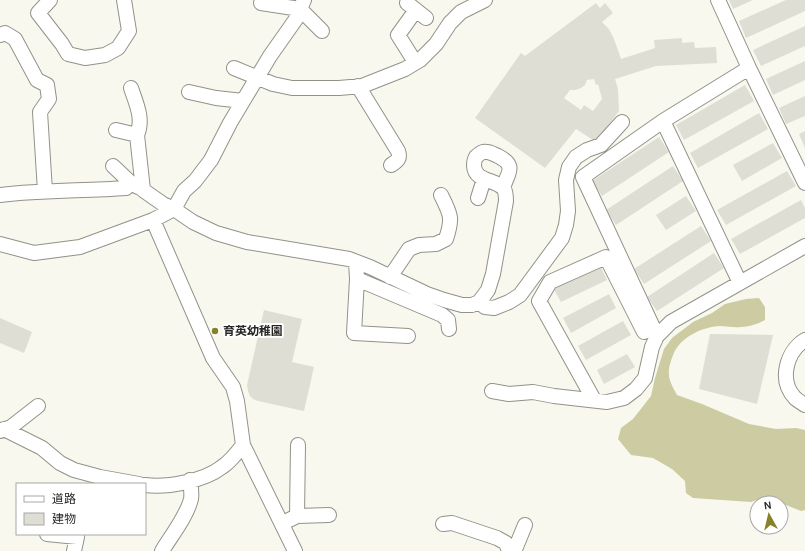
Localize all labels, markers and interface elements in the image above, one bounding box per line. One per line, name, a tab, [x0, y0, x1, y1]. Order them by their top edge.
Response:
place label: 育英幼稚園	[223, 324, 283, 338]
marker: 育英幼稚園	[210, 326, 220, 336]
legend	[16, 483, 146, 535]
text: 道路	[52, 492, 76, 506]
north arrow	[749, 495, 789, 535]
text: N	[763, 499, 772, 513]
text: 建物	[52, 512, 76, 526]

